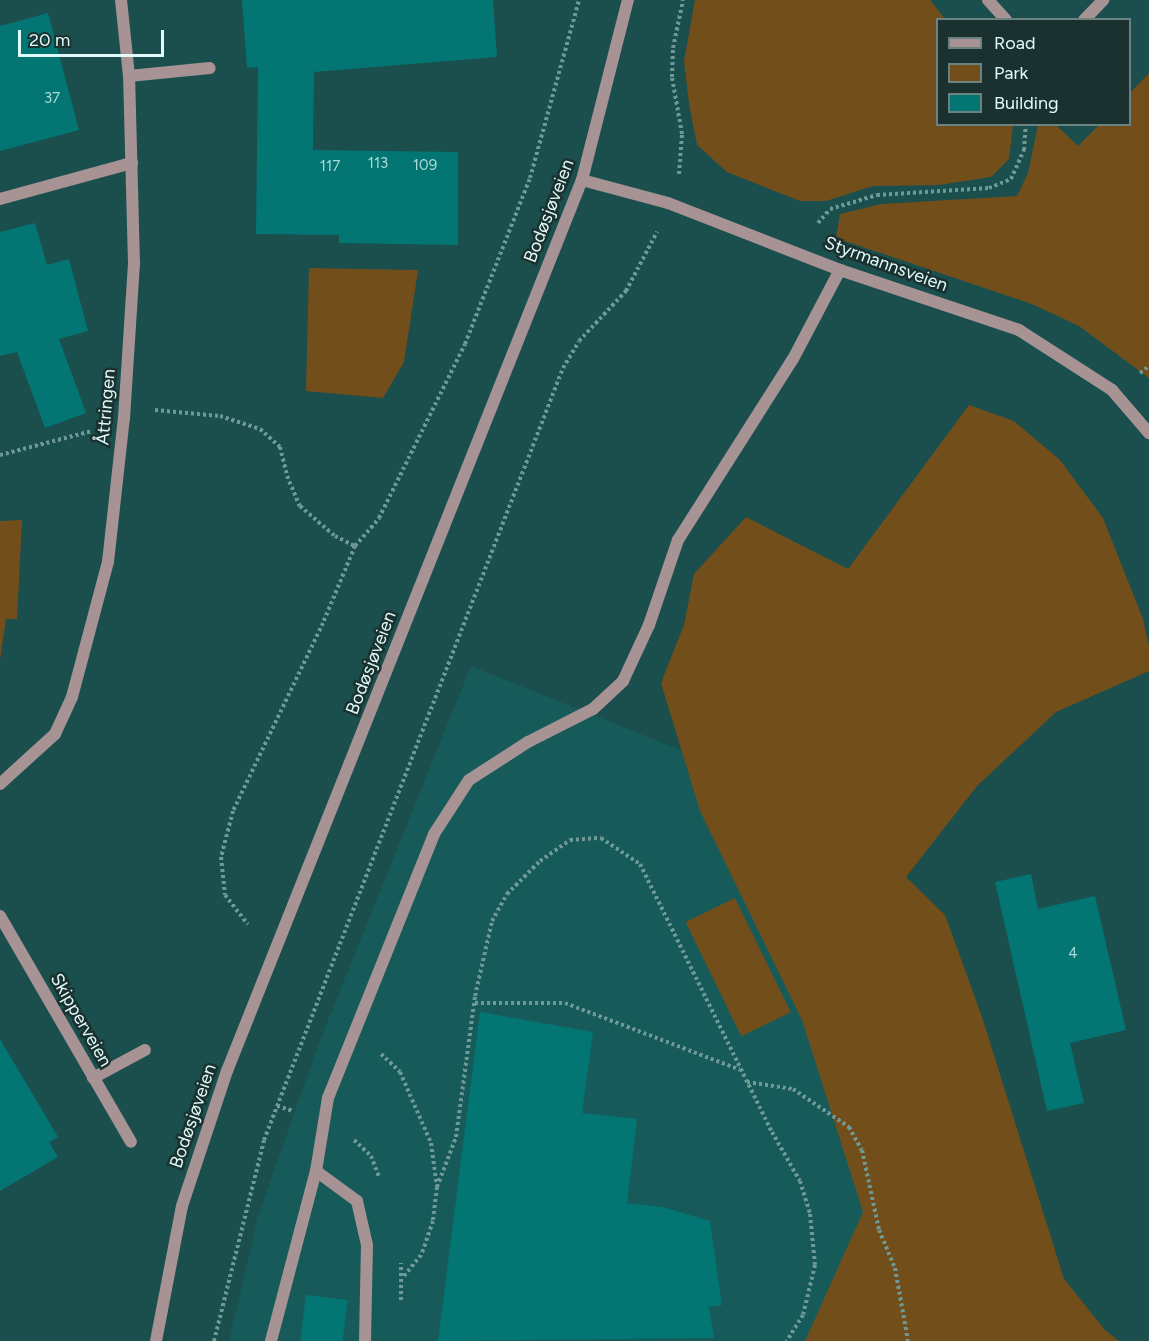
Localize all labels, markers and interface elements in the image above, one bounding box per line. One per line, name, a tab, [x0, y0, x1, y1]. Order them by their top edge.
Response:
scale bar	[21, 18, 166, 56]
legend	[936, 18, 1131, 126]
text: 20 m	[29, 29, 70, 51]
text: Road	[994, 32, 1035, 54]
text: Park	[994, 62, 1028, 84]
house number: 37	[44, 90, 60, 108]
text: Building	[994, 92, 1059, 114]
house number: 113	[368, 155, 388, 173]
street label: Bodøsjøveien	[519, 156, 579, 266]
house number: 109	[413, 157, 437, 175]
house number: 117	[320, 158, 340, 176]
street label: Styrmannsveien	[822, 232, 950, 296]
street label: Åttringen	[92, 368, 120, 446]
street label: Bodøsjøveien	[341, 608, 401, 718]
house number: 4	[1068, 945, 1078, 963]
street label: Skipperveien	[46, 969, 116, 1071]
street label: Bodøsjøveien	[165, 1061, 221, 1171]

